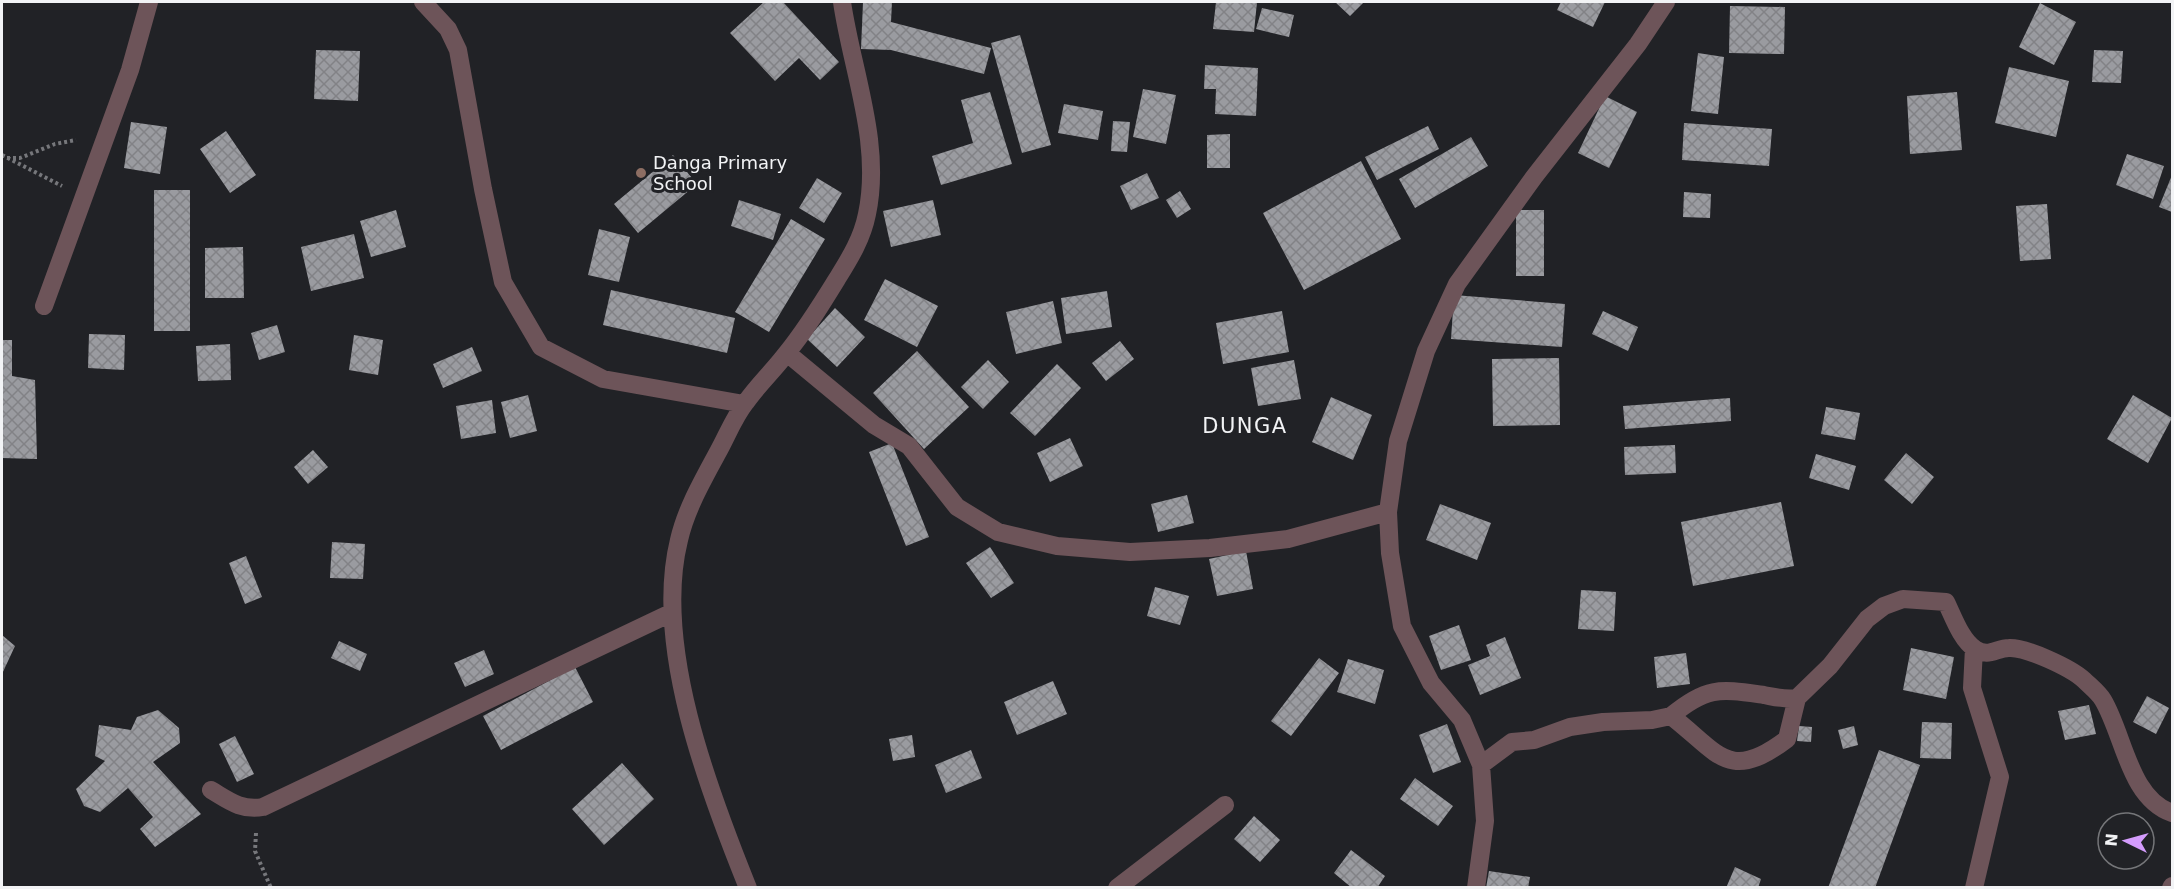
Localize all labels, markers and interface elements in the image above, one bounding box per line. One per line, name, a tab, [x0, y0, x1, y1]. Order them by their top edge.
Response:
place label: Danga Primary School	[653, 152, 787, 194]
marker: Danga Primary School	[634, 166, 648, 180]
district label: DUNGA	[1202, 414, 1288, 438]
north arrow	[2096, 811, 2156, 871]
text: N	[2102, 832, 2122, 847]

